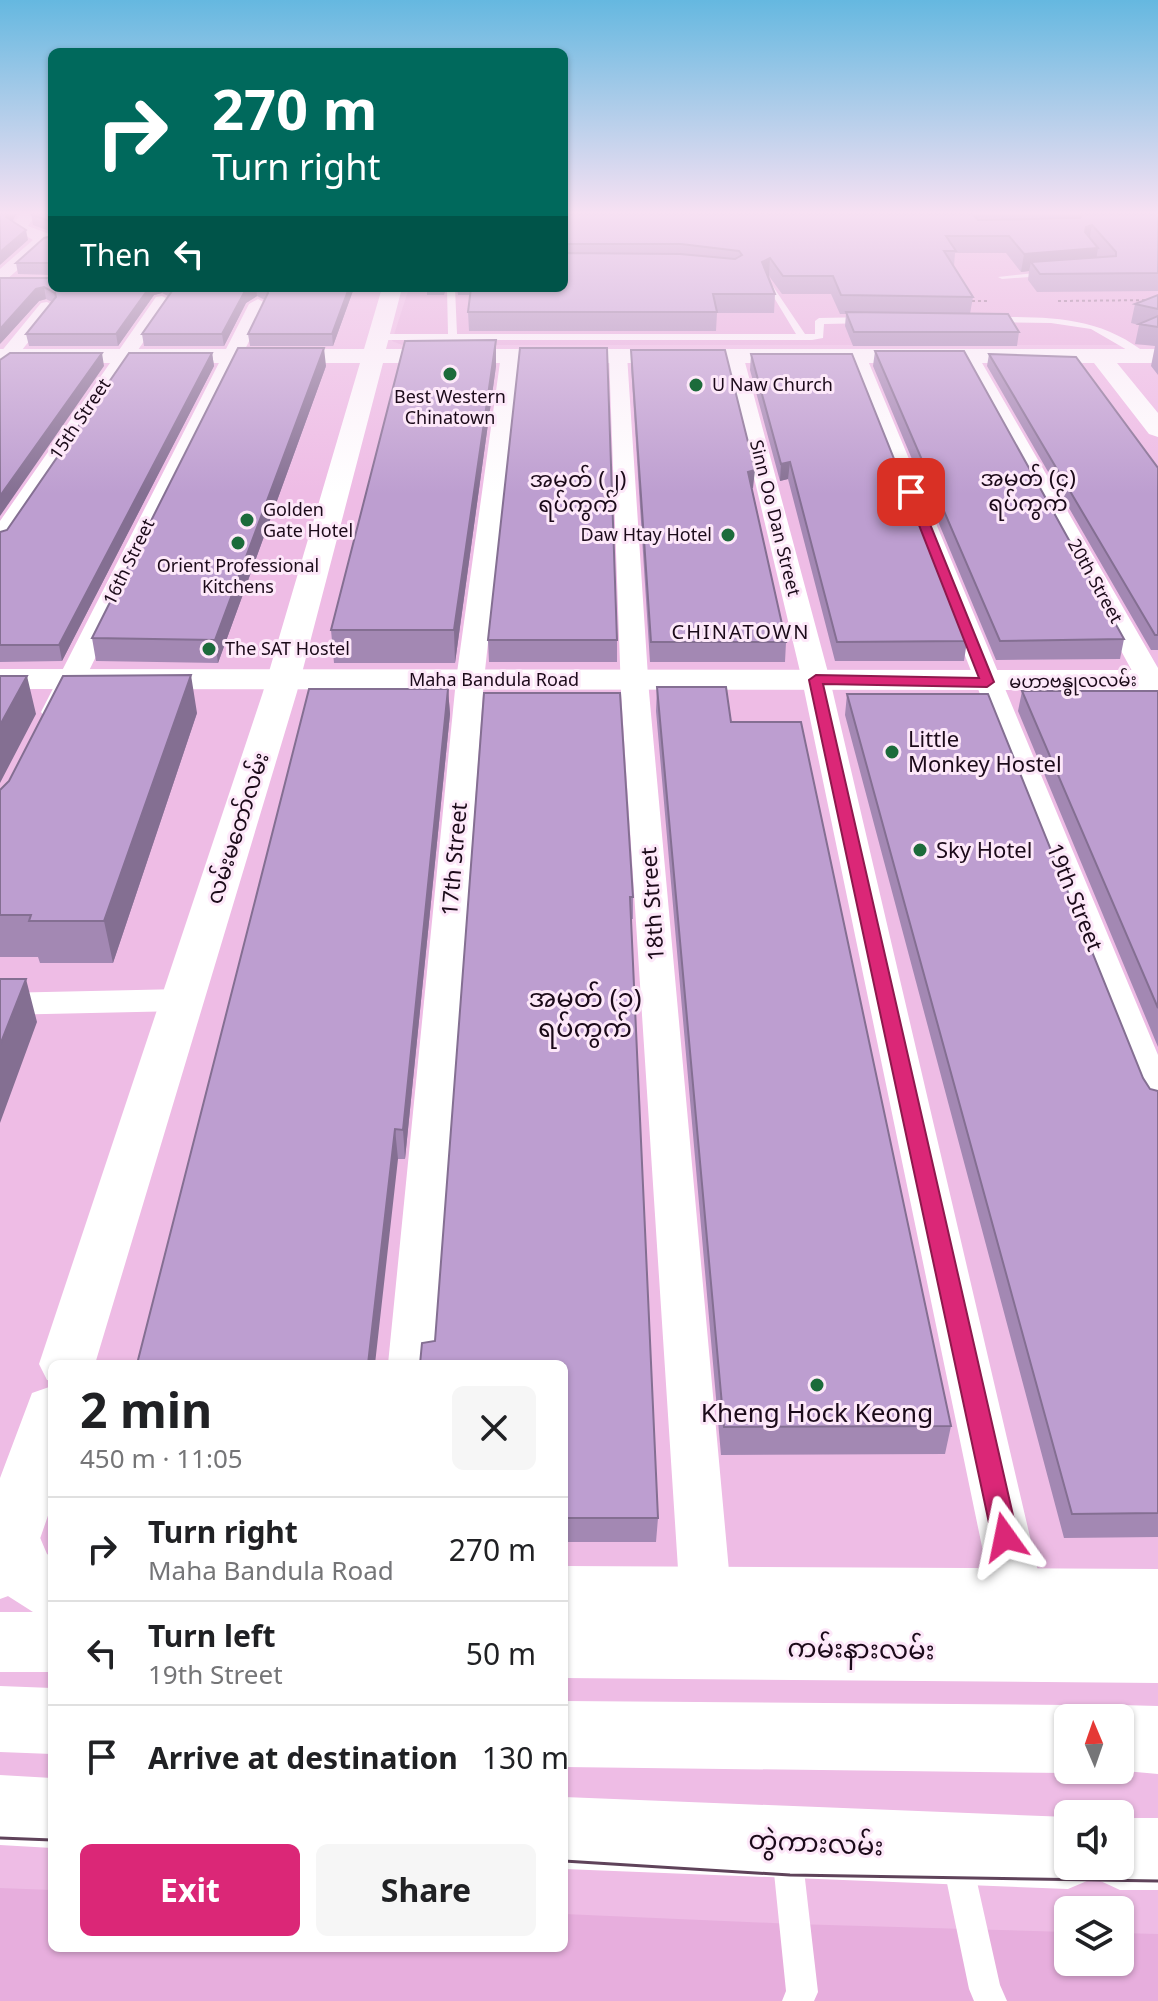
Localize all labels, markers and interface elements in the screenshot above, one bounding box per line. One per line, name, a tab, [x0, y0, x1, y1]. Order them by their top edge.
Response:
text: 270 m	[212, 70, 377, 146]
icon: right	[80, 80, 184, 184]
text: Turn right	[212, 142, 380, 191]
icon: left	[167, 232, 211, 276]
text: Then	[80, 234, 151, 275]
marker: Best Western Chinatown	[441, 365, 459, 383]
place label: U Naw Church	[712, 372, 833, 396]
street label: 15th Street	[43, 373, 115, 464]
marker: U Naw Church	[687, 376, 705, 394]
place label: Best Western Chinatown	[394, 384, 506, 429]
street label: Sinn Oo Dan Street	[745, 437, 807, 599]
pin	[877, 458, 945, 526]
district label: အမှတ် (၄) ရပ်ကွက်	[980, 462, 1076, 521]
district label: အမှတ် (၂) ရပ်ကွက်	[530, 463, 626, 522]
icon: arrive	[889, 470, 933, 514]
place label: Golden Gate Hotel	[263, 497, 353, 542]
marker: Golden Gate Hotel	[238, 511, 256, 529]
street label: 16th Street	[97, 514, 160, 609]
place label: Daw Htay Hotel	[581, 522, 712, 546]
marker: Daw Htay Hotel	[719, 526, 737, 544]
marker: Orient Professional Kitchens	[229, 534, 247, 552]
street label: 20th Street	[1063, 534, 1129, 628]
place label: Orient Professional Kitchens	[157, 553, 319, 598]
district label: CHINATOWN	[672, 618, 810, 645]
place label: The SAT Hostel	[225, 636, 350, 660]
marker: The SAT Hostel	[200, 640, 218, 658]
street label: Maha Bandula Road	[409, 667, 579, 691]
street label: မဟာဗန္ဓုလလမ်း	[1009, 667, 1137, 698]
place label: Little Monkey Hostel	[908, 723, 1062, 778]
marker: Little Monkey Hostel	[883, 743, 901, 761]
street label: လမ်းမတော်လမ်း	[197, 748, 275, 907]
street label: 17th Street	[433, 801, 473, 917]
place label: Sky Hotel	[936, 834, 1032, 864]
street label: 19th Street	[1041, 838, 1111, 955]
marker: Sky Hotel	[911, 841, 929, 859]
street label: 18th Street	[632, 846, 670, 962]
district label: အမှတ် (၁) ရပ်ကွက်	[528, 979, 642, 1049]
marker: Kheng Hock Keong	[808, 1376, 826, 1394]
text: 2 min	[80, 1377, 212, 1442]
button: close	[452, 1386, 536, 1470]
place label: Kheng Hock Keong	[701, 1394, 933, 1430]
text: 450 m · 11:05	[80, 1440, 243, 1476]
position arrow	[963, 1495, 1047, 1579]
text: Turn right	[148, 1511, 298, 1552]
icon: right	[80, 1527, 124, 1571]
text: 270 m	[449, 1529, 536, 1570]
text: Maha Bandula Road	[148, 1552, 394, 1588]
text: Turn left	[148, 1615, 276, 1656]
street label: ကမ်းနားလမ်း	[787, 1629, 935, 1671]
icon: left	[80, 1631, 124, 1675]
text: 50 m	[466, 1633, 536, 1674]
text: 19th Street	[148, 1656, 283, 1692]
north arrow	[1054, 1704, 1134, 1784]
map controls	[1054, 1704, 1134, 1976]
icon: arrive	[80, 1735, 124, 1779]
text: Arrive at destination	[148, 1737, 458, 1778]
text: 130 m	[482, 1737, 569, 1778]
button: sound	[1054, 1800, 1134, 1880]
street label: တွဲကားလမ်း	[747, 1820, 884, 1867]
button: Exit	[80, 1844, 300, 1936]
button: Share	[316, 1844, 536, 1936]
button: layers	[1054, 1896, 1134, 1976]

